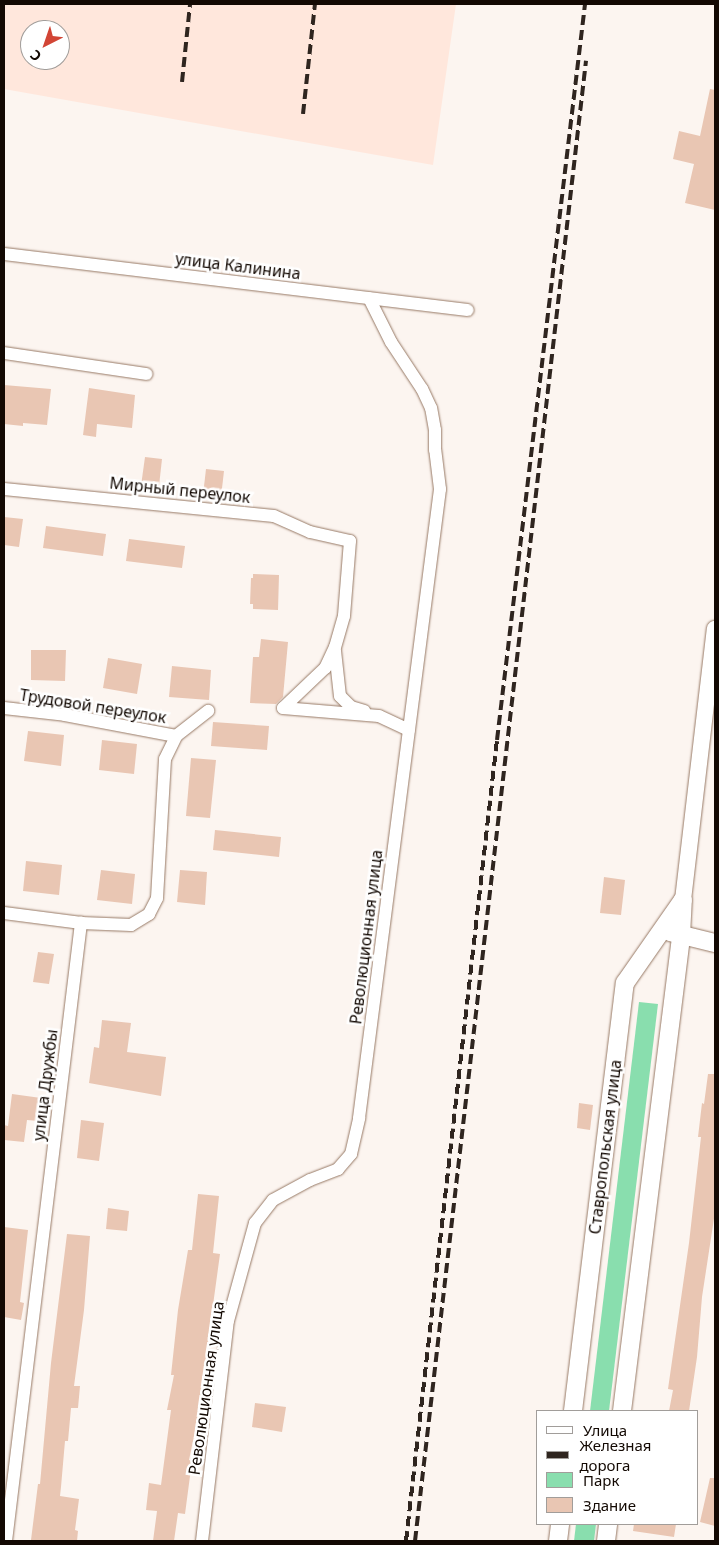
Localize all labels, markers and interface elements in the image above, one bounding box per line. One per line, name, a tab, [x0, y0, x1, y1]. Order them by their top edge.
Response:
north arrow	[20, 20, 70, 70]
text: С	[26, 46, 45, 66]
street label: улица Калинина	[174, 249, 302, 283]
street label: Мирный переулок	[109, 473, 251, 507]
street label: Трудовой переулок	[18, 685, 168, 727]
street label: Революционная улица	[346, 849, 386, 1025]
street label: улица Дружбы	[29, 1028, 61, 1142]
street label: Ставропольская улица	[585, 1059, 625, 1235]
street label: Революционная улица	[184, 1300, 228, 1476]
legend	[536, 1410, 699, 1525]
text: Улица	[583, 1420, 627, 1440]
text: Железная дорога	[579, 1435, 652, 1475]
text: Парк	[583, 1470, 619, 1490]
text: Здание	[583, 1495, 636, 1515]

